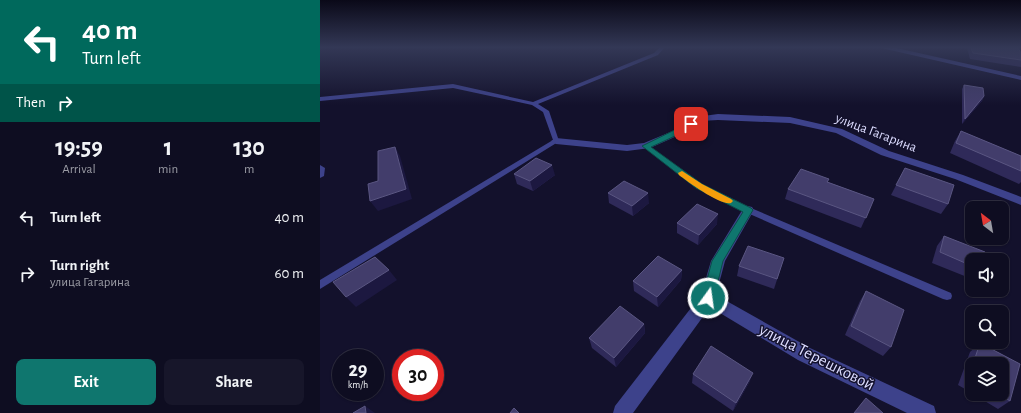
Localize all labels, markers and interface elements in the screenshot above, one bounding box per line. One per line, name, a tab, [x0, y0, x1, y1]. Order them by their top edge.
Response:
icon: left	[16, 16, 68, 68]
text: 40 m	[82, 17, 138, 45]
text: Turn left	[82, 50, 141, 68]
icon: right	[54, 92, 76, 114]
text: Then	[16, 95, 46, 110]
pin	[674, 107, 708, 141]
street label: улица Гагарина	[832, 111, 919, 155]
icon: arrive	[680, 113, 702, 135]
text: 19:59	[55, 136, 103, 160]
text: 1	[164, 136, 172, 160]
text: 130	[233, 136, 265, 160]
text: Arrival	[62, 163, 96, 176]
text: min	[158, 163, 178, 176]
text: m	[244, 163, 254, 176]
north arrow	[965, 201, 1009, 245]
map controls	[965, 201, 1009, 401]
icon: left	[16, 207, 38, 229]
text: Turn left	[50, 210, 101, 225]
text: 40 m	[274, 210, 304, 225]
button: sound	[965, 253, 1009, 297]
text: Turn right	[50, 258, 109, 273]
icon: right	[16, 263, 38, 285]
text: 60 m	[275, 266, 304, 281]
text: улица Гагарина	[50, 276, 130, 289]
position arrow	[687, 277, 729, 319]
button: search	[965, 305, 1009, 349]
street label: улица Терешковой	[755, 320, 877, 394]
speed limit sign: 30	[392, 349, 444, 401]
button: layers	[965, 357, 1009, 401]
button: Exit	[16, 359, 156, 405]
button: Share	[164, 359, 304, 405]
text: 29	[348, 360, 368, 380]
text: km/h	[348, 380, 368, 390]

